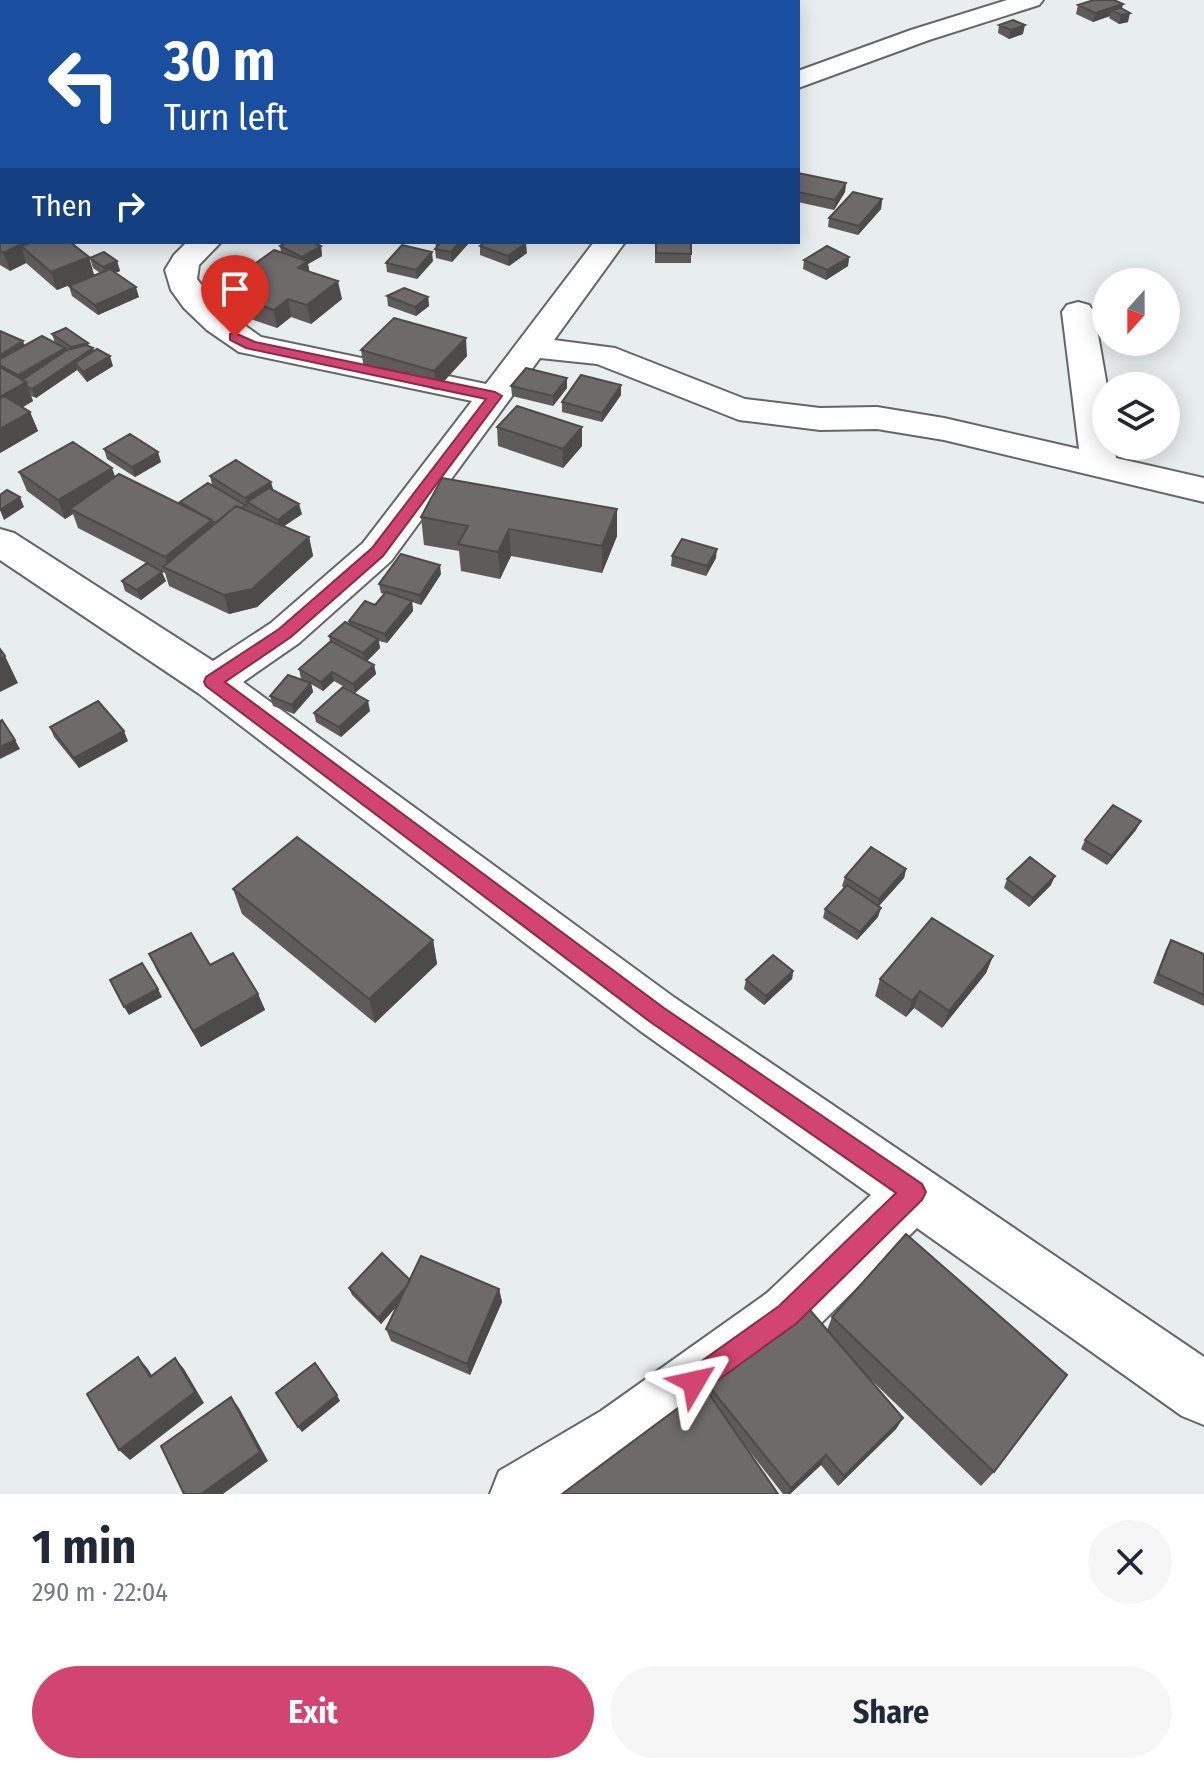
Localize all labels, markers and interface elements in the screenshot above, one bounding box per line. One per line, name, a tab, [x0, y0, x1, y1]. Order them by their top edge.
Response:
text: 30 m	[164, 28, 275, 95]
icon: left	[32, 32, 136, 136]
text: Turn left	[164, 96, 288, 140]
icon: right	[108, 184, 152, 228]
text: Then	[32, 188, 92, 224]
pin	[201, 255, 269, 337]
icon: arrive	[213, 267, 257, 311]
north arrow	[1092, 268, 1180, 356]
map controls	[1092, 268, 1180, 460]
button: layers	[1092, 372, 1180, 460]
position arrow	[652, 1340, 736, 1424]
text: 1 min	[32, 1518, 137, 1576]
button: close	[1088, 1520, 1172, 1604]
text: 290 m · 22:04	[32, 1577, 168, 1608]
button: Exit	[32, 1666, 594, 1758]
button: Share	[610, 1666, 1172, 1758]

